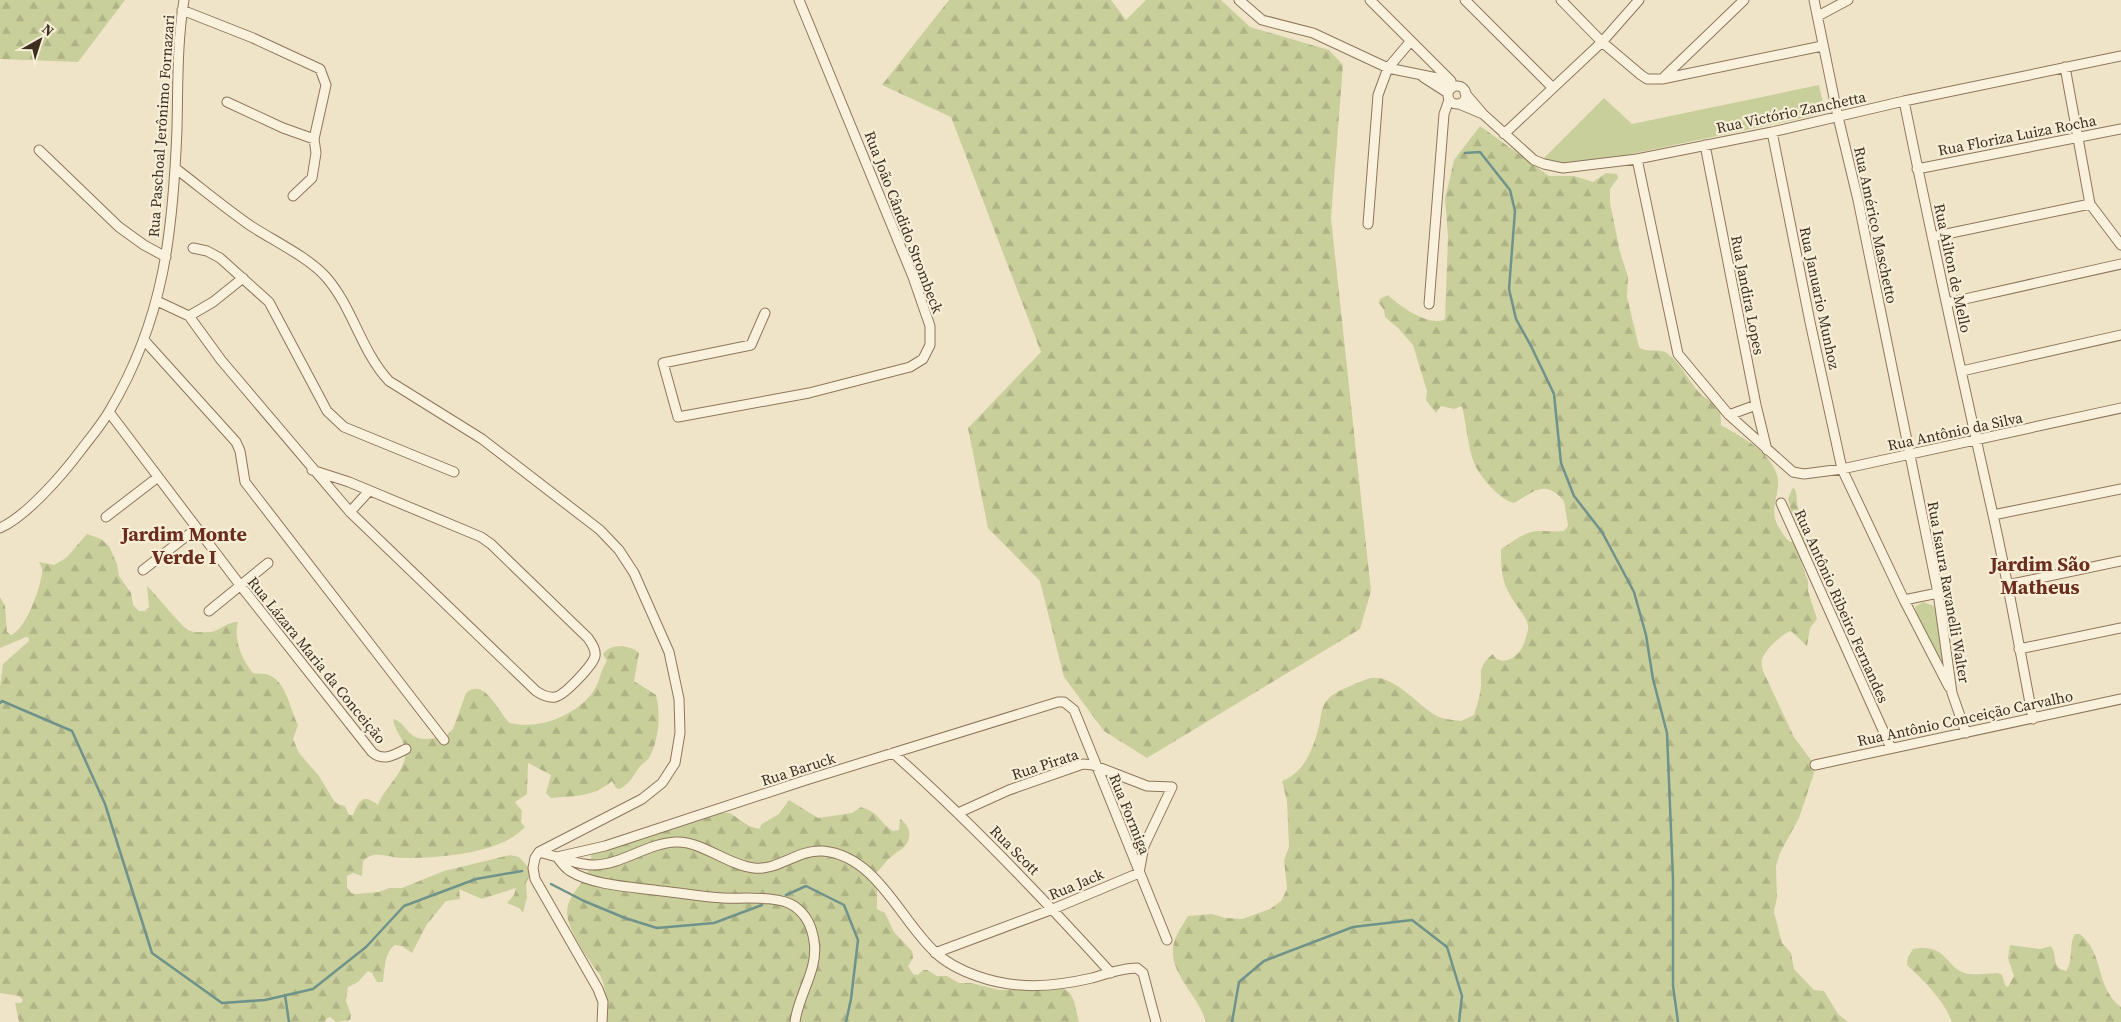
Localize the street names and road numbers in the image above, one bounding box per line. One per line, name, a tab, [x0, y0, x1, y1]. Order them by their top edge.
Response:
street label: Rua Paschoal Jerônimo Fornazari	[143, 14, 179, 238]
street label: Rua Victório Zanchetta	[1714, 86, 1868, 138]
street label: Rua Floriza Luiza Rocha	[1936, 109, 2098, 161]
street label: Rua João Cândido Strombeck	[859, 128, 949, 317]
street label: Rua Américo Maschetto	[1849, 145, 1903, 305]
street label: Rua Ailton de Mello	[1929, 201, 1977, 335]
street label: Rua Januario Munhoz	[1795, 225, 1845, 371]
street label: Rua Jandira Lopes	[1726, 233, 1770, 357]
street label: Rua Antônio da Silva	[1885, 406, 2025, 456]
street label: Rua Isaura Ravanelli Walter	[1923, 499, 1975, 685]
street label: Rua Antônio Ribeiro Fernandes	[1790, 506, 1894, 706]
street label: Rua Lázara Maria da Conceição	[243, 572, 391, 748]
street label: Rua Antônio Conceição Carvalho	[1855, 685, 2075, 751]
street label: Rua Pirata	[1009, 743, 1082, 785]
street label: Rua Baruck	[758, 747, 839, 791]
street label: Rua Formiga	[1104, 771, 1156, 858]
street label: Rua Scott	[985, 820, 1045, 880]
street label: Rua Jack	[1045, 863, 1107, 905]

